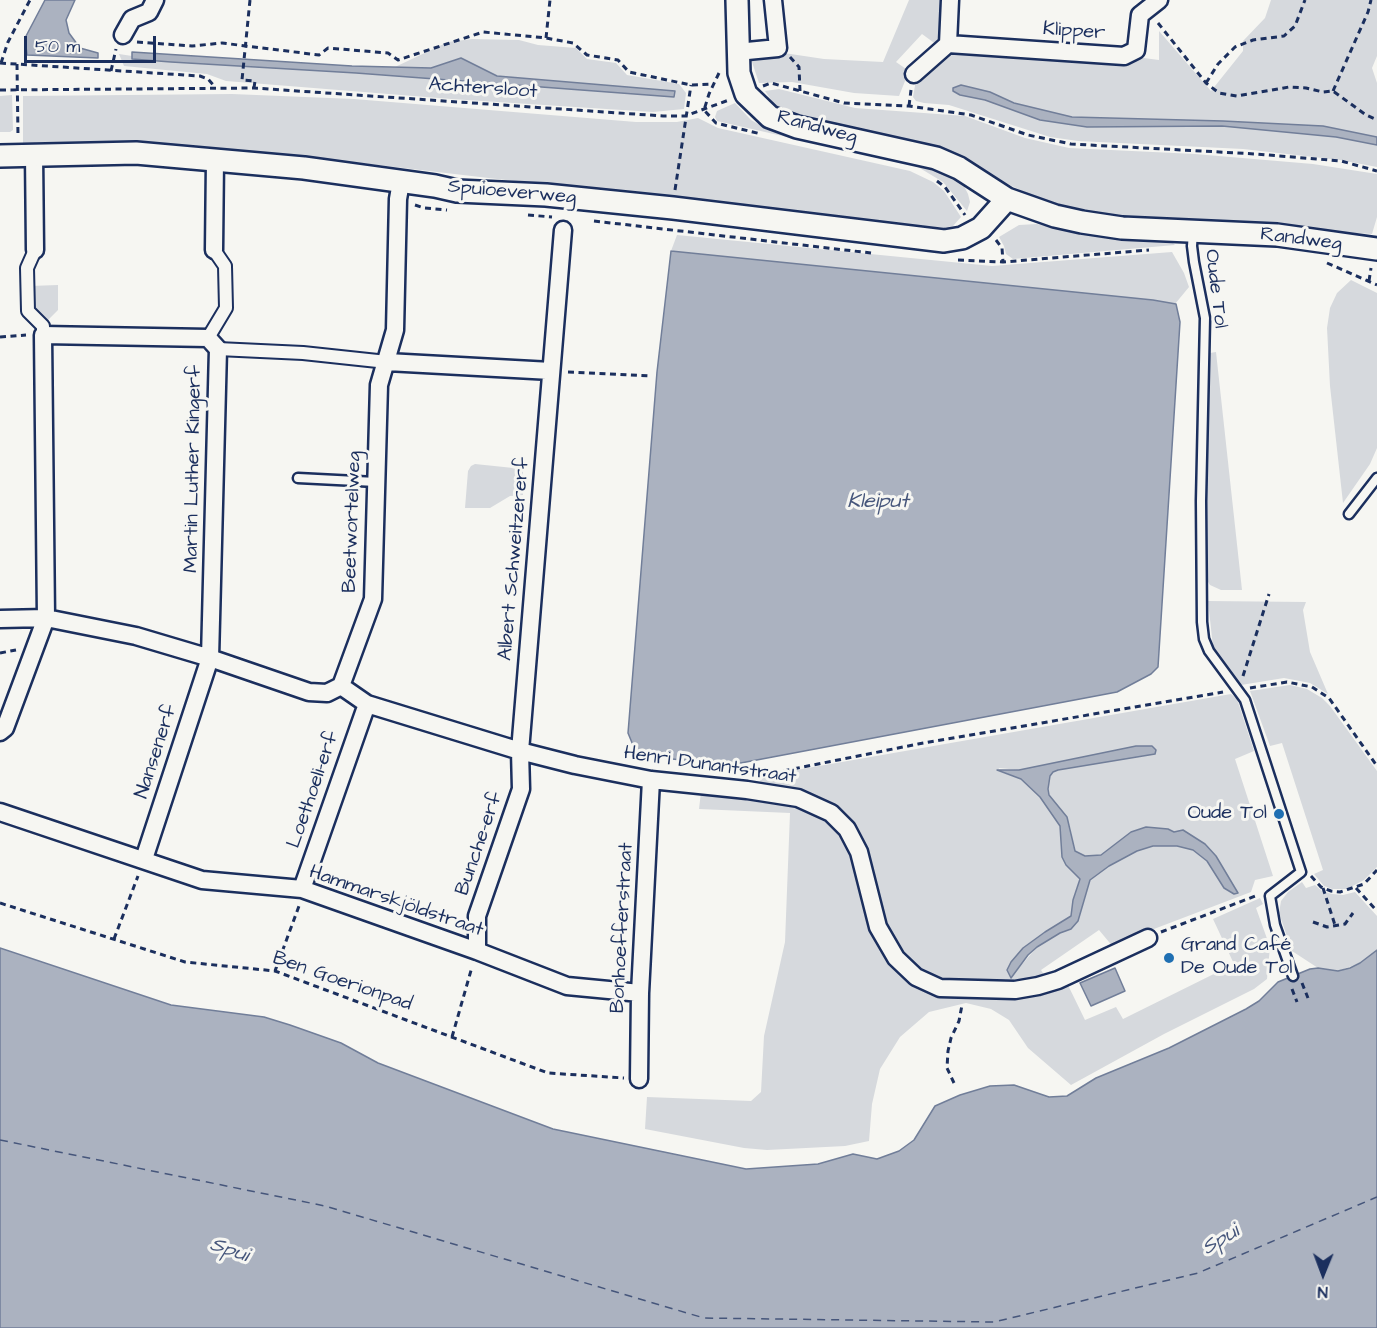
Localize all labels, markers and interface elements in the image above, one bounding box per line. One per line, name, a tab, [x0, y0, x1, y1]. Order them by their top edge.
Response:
street label: Klipper	[1042, 18, 1106, 46]
scale bar	[27, 24, 159, 62]
text: 50 m	[35, 34, 80, 59]
street label: Achtersloot	[428, 73, 538, 105]
street label: Randweg	[774, 106, 860, 150]
street label: Spuioeverweg	[447, 175, 577, 211]
street label: Randweg	[1259, 223, 1343, 257]
street label: Oude Tol	[1198, 248, 1232, 330]
street label: Martin Luther Kingerf	[180, 365, 208, 573]
street label: Beetwortelweg	[339, 451, 367, 593]
street label: Albert Schweitzererf	[494, 456, 536, 662]
water label: Kleiput	[847, 490, 909, 516]
street label: Nansenerf	[131, 702, 183, 802]
street label: Loethoeli-erf	[283, 728, 345, 852]
street label: Henri Dunantstraat	[622, 742, 798, 790]
street label: Bunche-erf	[451, 789, 509, 899]
place label: Oude Tol	[1188, 802, 1267, 826]
marker: Oude Tol	[1272, 807, 1286, 821]
street label: Bonhoefferstraat	[607, 842, 639, 1014]
street label: Hammarskjöldstraat	[306, 861, 486, 943]
place label: Grand Café De Oude Tol	[1181, 934, 1292, 981]
street label: Ben Goerionpad	[269, 947, 415, 1017]
marker: Grand Café De Oude Tol	[1162, 951, 1176, 965]
water label: Spui	[1198, 1220, 1244, 1262]
water label: Spui	[206, 1233, 252, 1269]
north arrow	[1293, 1244, 1353, 1304]
text: N	[1317, 1281, 1328, 1303]

